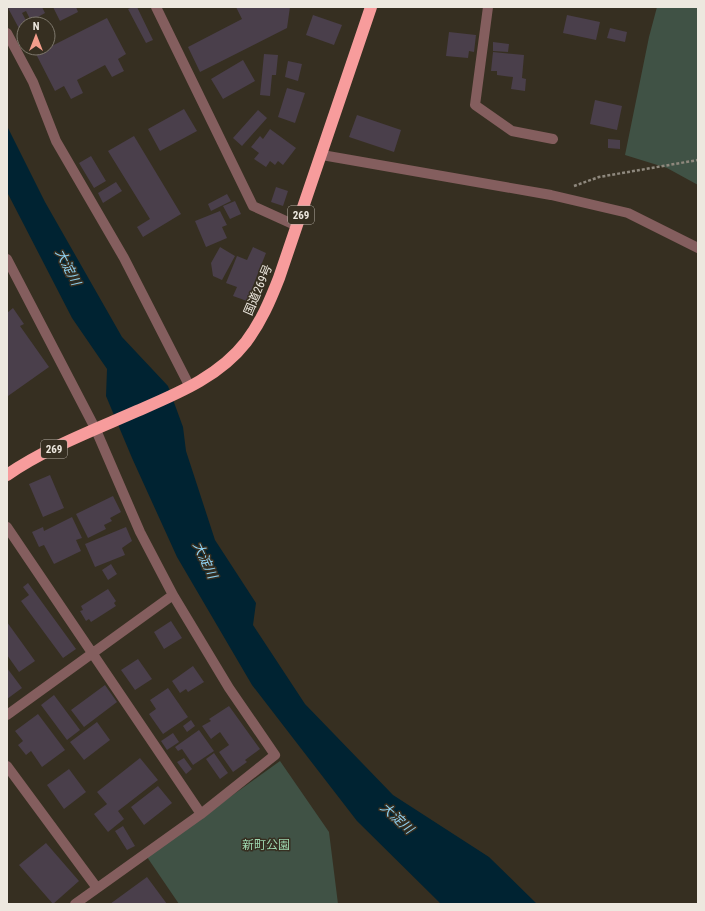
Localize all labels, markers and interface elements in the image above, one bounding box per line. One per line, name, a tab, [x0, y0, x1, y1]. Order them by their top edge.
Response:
north arrow	[16, 16, 56, 56]
text: N	[33, 20, 40, 33]
road number: 269	[288, 206, 314, 224]
water label: 大淀川	[52, 246, 84, 290]
street label: 国道269号	[241, 263, 275, 317]
road number: 269	[41, 440, 67, 458]
water label: 大淀川	[190, 539, 221, 583]
water label: 大淀川	[377, 799, 418, 838]
park label: 新町公園	[242, 838, 290, 852]

